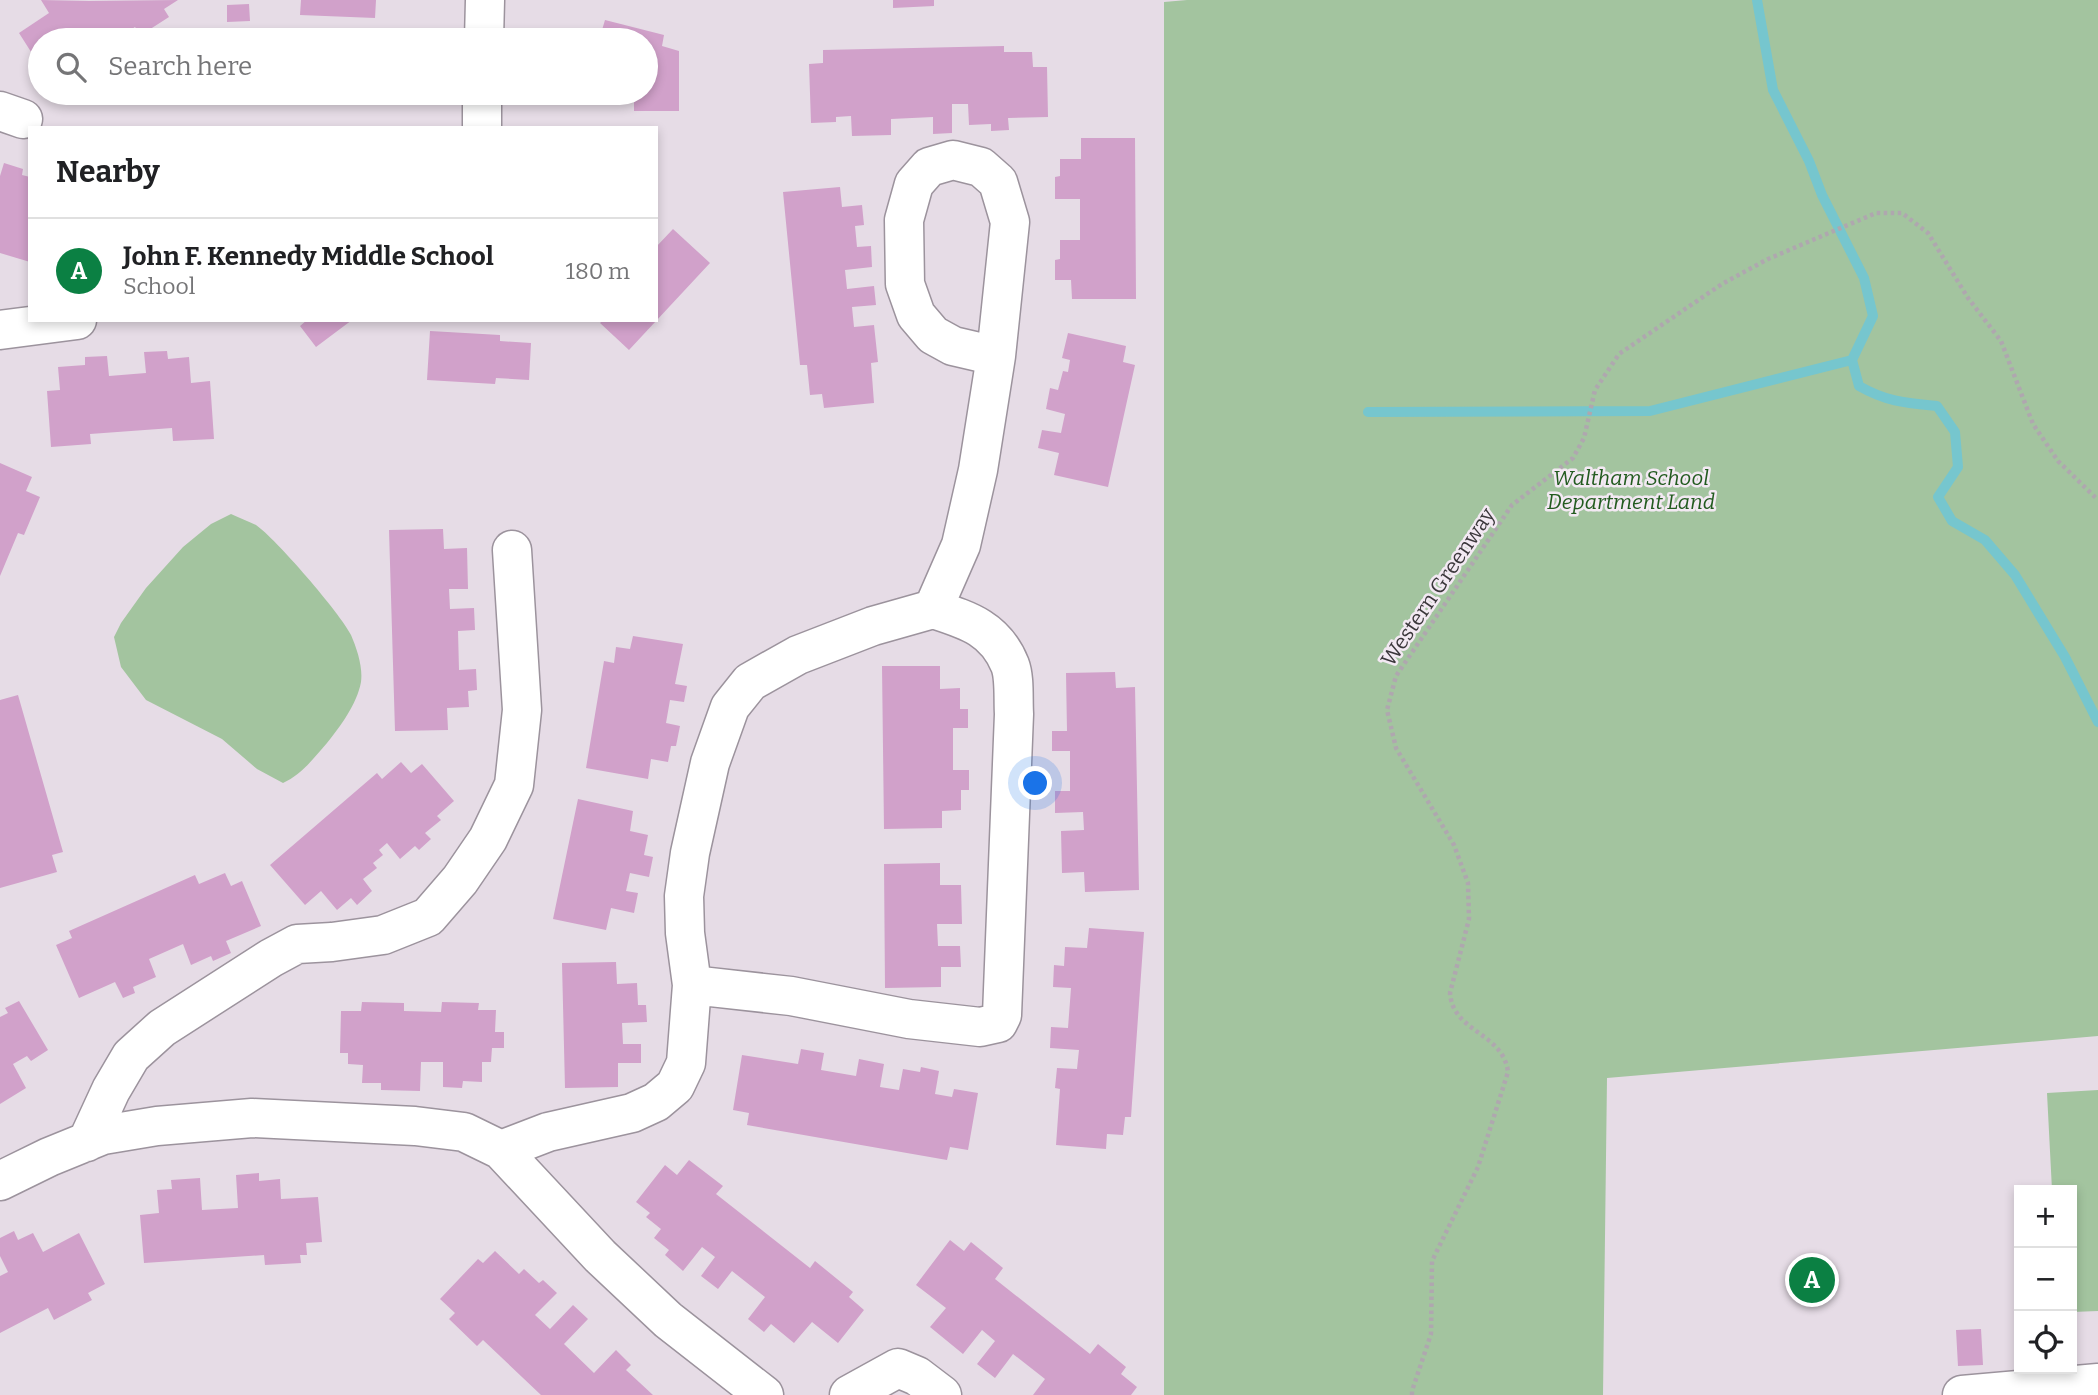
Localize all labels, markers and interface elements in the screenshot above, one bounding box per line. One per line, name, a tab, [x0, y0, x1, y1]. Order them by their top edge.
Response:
search box	[28, 28, 658, 105]
icon: search	[52, 48, 90, 86]
text: Search here	[108, 51, 252, 82]
text: Nearby	[56, 154, 160, 190]
text: John F. Kennedy Middle School	[123, 241, 494, 272]
text: A	[71, 257, 87, 285]
text: 180 m	[566, 257, 630, 285]
text: School	[123, 272, 195, 300]
park label: Waltham School Department Land	[1547, 465, 1715, 515]
street label: Western Greenway	[1375, 502, 1501, 671]
your location	[1018, 766, 1052, 800]
map controls	[2014, 1185, 2077, 1374]
button: +	[2014, 1185, 2077, 1248]
button: −	[2014, 1248, 2077, 1311]
pin: A	[1789, 1254, 1835, 1306]
button: locate	[2014, 1311, 2077, 1374]

